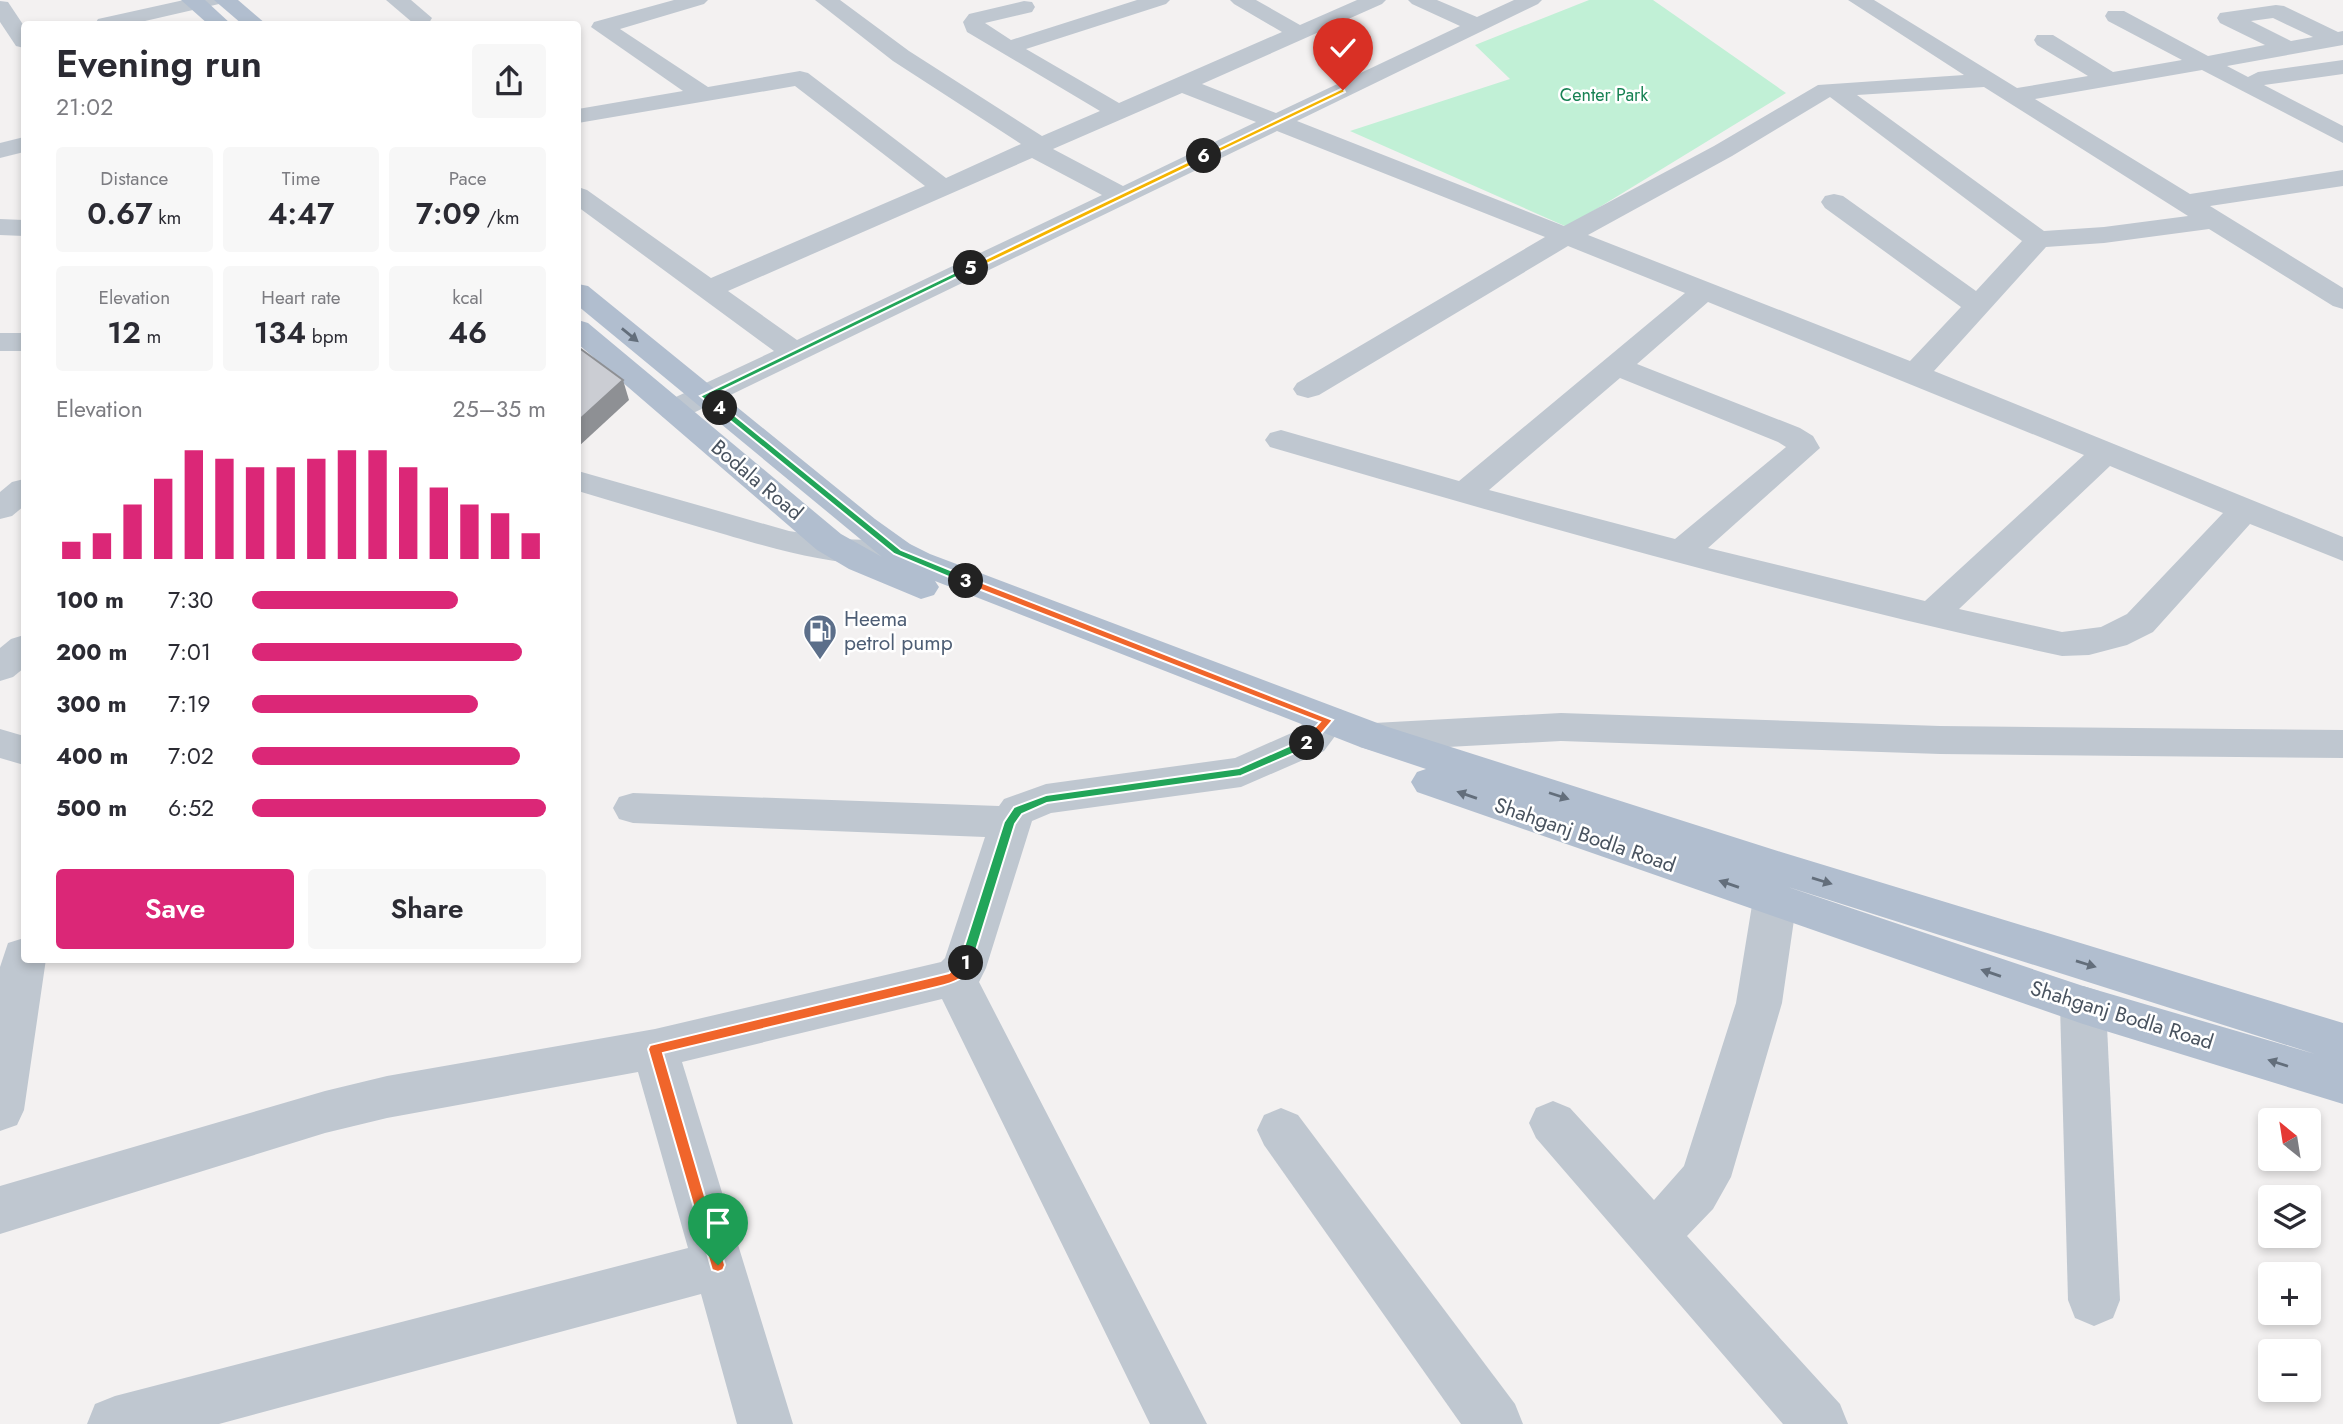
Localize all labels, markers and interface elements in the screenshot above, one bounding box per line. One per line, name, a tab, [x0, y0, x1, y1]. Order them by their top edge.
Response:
pin	[1313, 18, 1373, 90]
icon: check	[1324, 29, 1362, 67]
text: Evening run	[56, 36, 262, 91]
button: share	[472, 44, 546, 118]
park label: Center Park	[1560, 82, 1648, 108]
text: 21:02	[56, 90, 113, 124]
pin: 6	[1186, 138, 1222, 174]
text: 6	[1197, 142, 1210, 169]
text: Distance	[100, 165, 168, 192]
text: Time	[282, 165, 320, 192]
text: Pace	[449, 165, 487, 192]
text: 0.67	[87, 192, 153, 235]
text: 4:47	[268, 192, 334, 235]
text: 7:09	[416, 192, 481, 235]
text: km	[153, 204, 181, 231]
text: /km	[481, 204, 520, 231]
pin: 5	[954, 250, 988, 286]
text: 5	[964, 254, 977, 281]
text: Elevation	[98, 284, 170, 311]
text: Heart rate	[261, 284, 341, 311]
text: kcal	[452, 284, 483, 311]
text: 12	[107, 311, 141, 354]
text: 134	[254, 311, 306, 354]
text: 46	[448, 311, 487, 354]
text: m	[141, 323, 161, 350]
text: bpm	[306, 323, 348, 350]
one-way arrow	[622, 327, 639, 342]
pin: 4	[702, 390, 738, 426]
text: Elevation	[56, 392, 143, 426]
text: 25–35 m	[453, 392, 546, 426]
text: 4	[713, 394, 726, 421]
street label: Bodala Road	[705, 433, 809, 527]
pin: 3	[948, 564, 984, 598]
text: 3	[960, 567, 971, 594]
text: 100 m	[56, 583, 124, 617]
text: 7:30	[168, 583, 213, 617]
place label: Heema petrol pump	[844, 604, 953, 658]
fuel station icon: Heema petrol pump	[801, 612, 839, 661]
text: 200 m	[56, 635, 127, 669]
text: 7:01	[168, 635, 211, 669]
text: 300 m	[56, 687, 127, 721]
text: 7:19	[168, 687, 211, 721]
pin: 2	[1290, 726, 1324, 760]
text: 2	[1300, 729, 1313, 756]
text: 400 m	[56, 739, 128, 773]
text: 7:02	[168, 739, 214, 773]
one-way arrow	[1457, 789, 1478, 800]
street label: Shahganj Bodla Road	[1490, 790, 1680, 880]
text: 500 m	[56, 791, 127, 825]
text: 6:52	[168, 791, 214, 825]
one-way arrow	[1549, 791, 1570, 802]
button: Save	[56, 869, 294, 949]
button: Share	[308, 869, 546, 949]
one-way arrow	[1812, 876, 1833, 887]
one-way arrow	[1718, 878, 1739, 888]
pin: 1	[948, 946, 984, 981]
text: 1	[961, 949, 970, 976]
one-way arrow	[2076, 959, 2097, 969]
one-way arrow	[1980, 967, 2001, 978]
street label: Shahganj Bodla Road	[2027, 973, 2217, 1057]
one-way arrow	[2267, 1057, 2288, 1067]
north arrow	[2258, 1108, 2320, 1171]
map controls	[2258, 1108, 2321, 1402]
button: layers	[2258, 1185, 2321, 1248]
pin	[688, 1193, 748, 1265]
icon: arrive	[699, 1204, 737, 1242]
button: +	[2258, 1262, 2321, 1325]
button: −	[2258, 1339, 2321, 1402]

